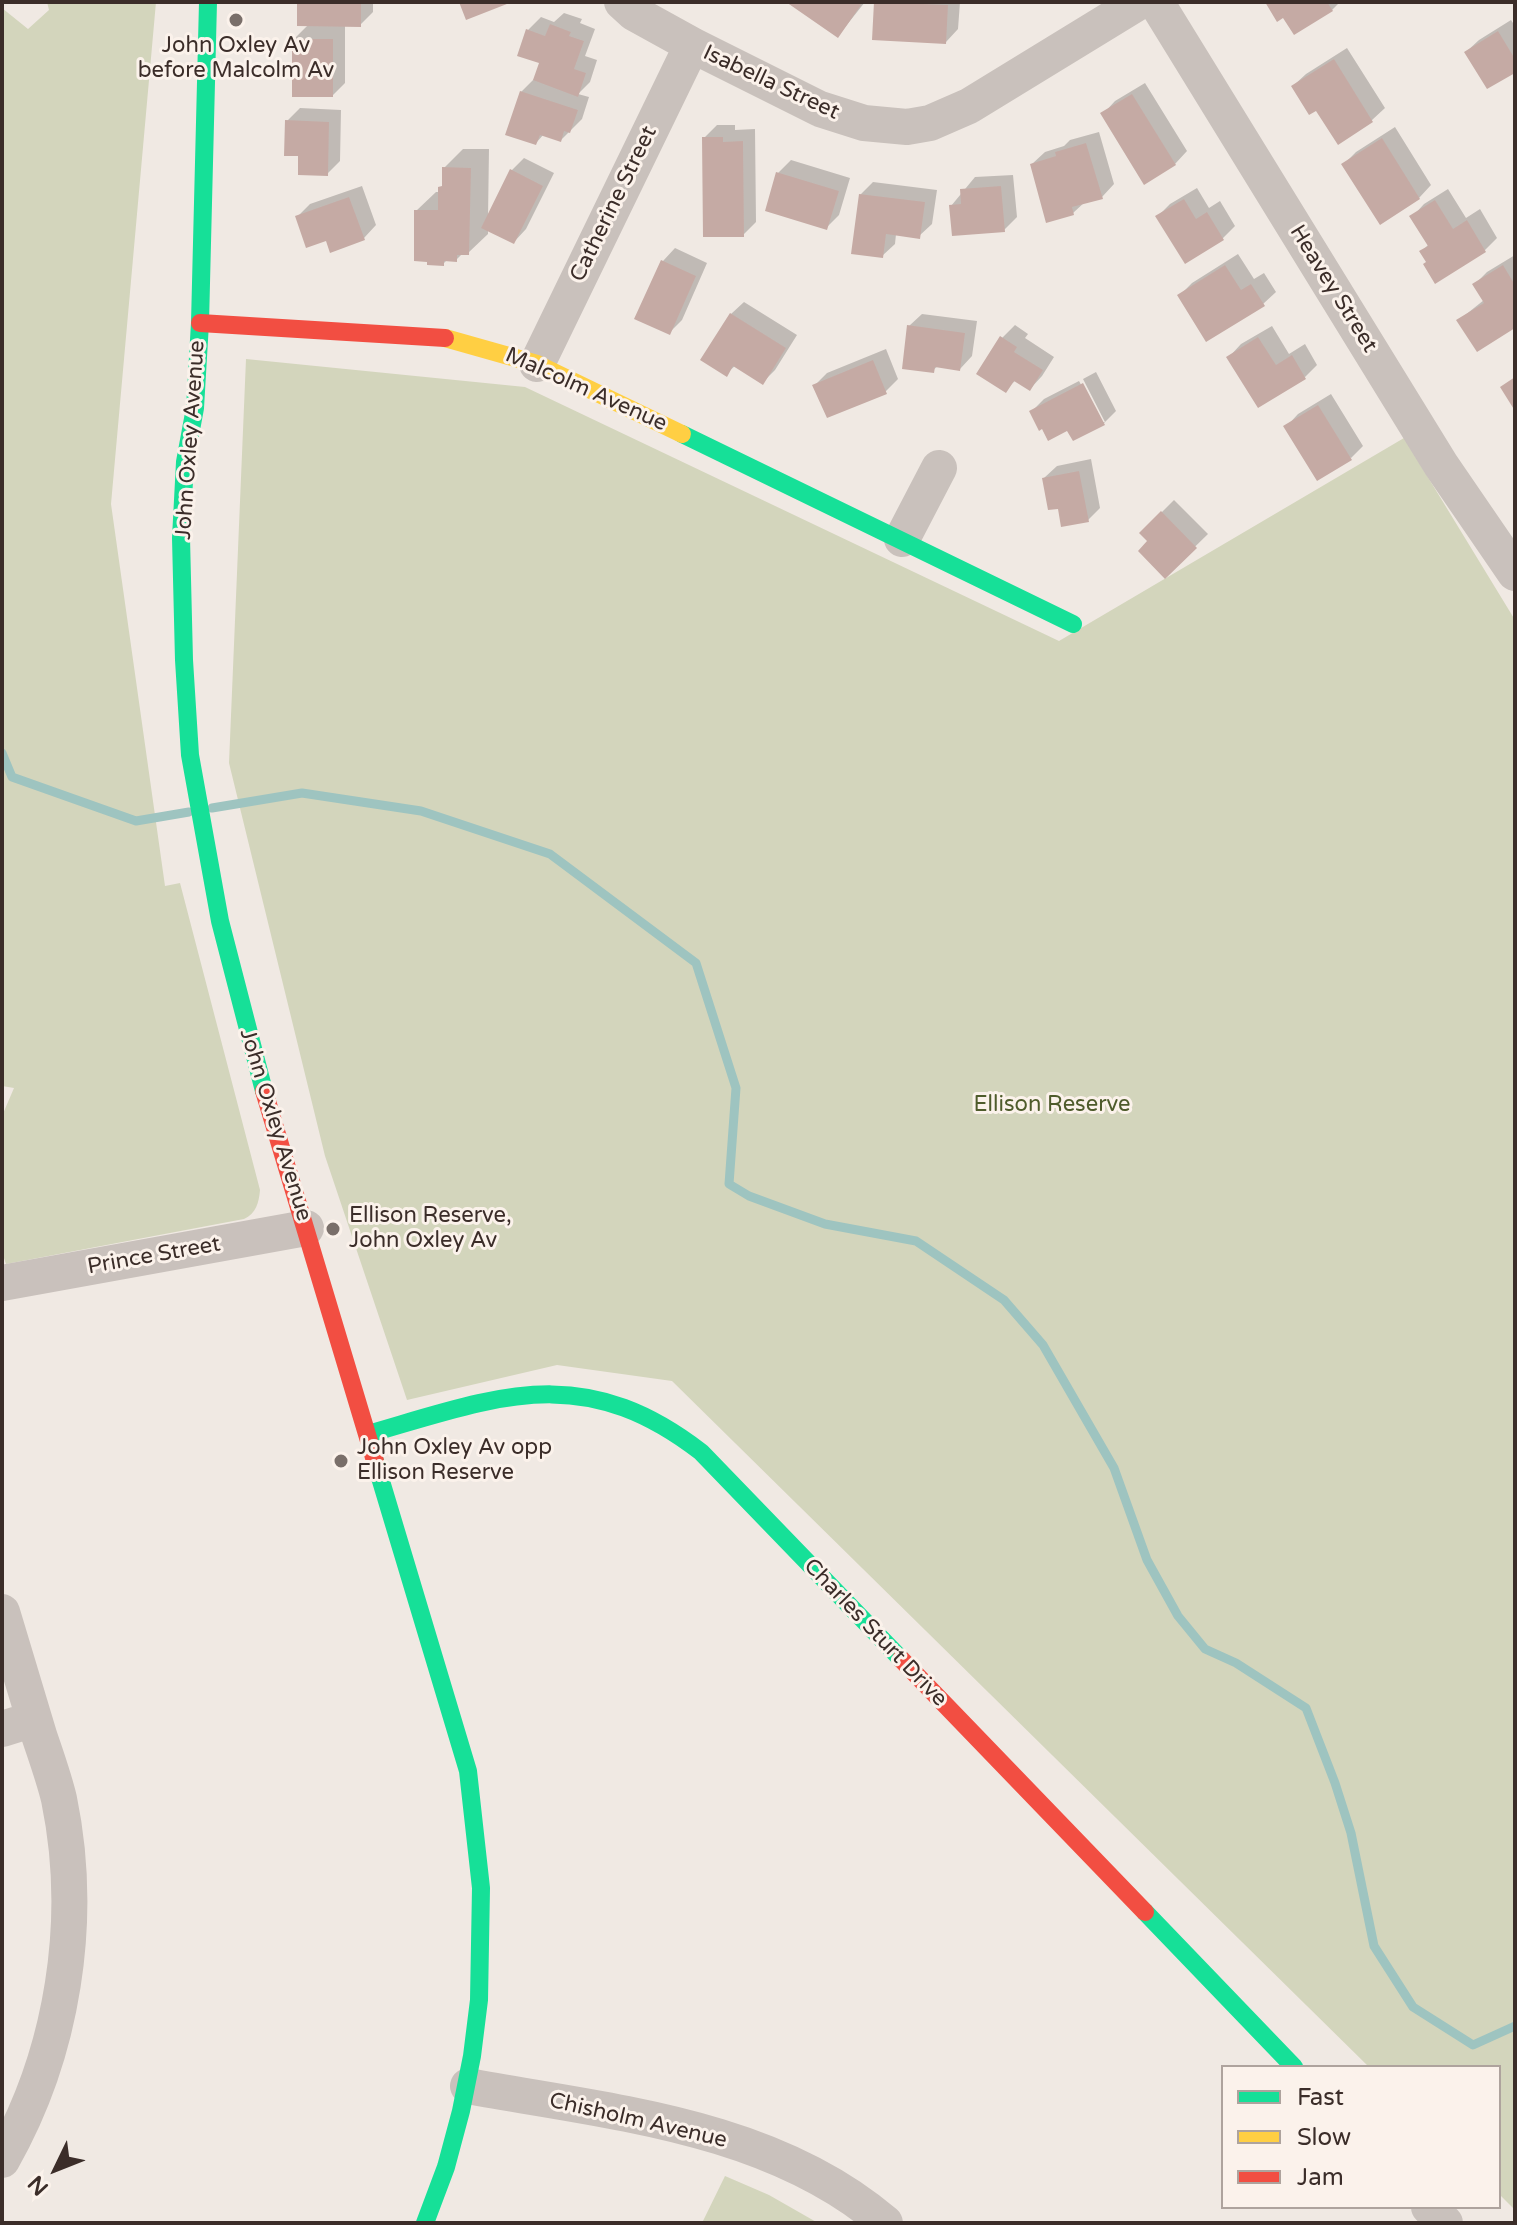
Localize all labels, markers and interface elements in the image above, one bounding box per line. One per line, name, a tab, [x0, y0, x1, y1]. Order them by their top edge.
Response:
marker: John Oxley Av before Malcolm Av	[227, 11, 245, 29]
place label: John Oxley Av before Malcolm Av	[138, 33, 334, 84]
street label: Isabella Street	[699, 40, 843, 126]
street label: Catherine Street	[565, 122, 663, 286]
street label: Heavey Street	[1283, 220, 1383, 358]
street label: John Oxley Avenue	[171, 339, 211, 541]
street label: Malcolm Avenue	[501, 343, 671, 437]
street label: John Oxley Avenue	[233, 1026, 317, 1224]
park label: Ellison Reserve	[973, 1092, 1131, 1118]
place label: Ellison Reserve, John Oxley Av	[349, 1203, 512, 1254]
marker: Ellison Reserve, John Oxley Av	[324, 1220, 342, 1238]
street label: Prince Street	[85, 1231, 223, 1281]
place label: John Oxley Av opp Ellison Reserve	[357, 1435, 552, 1486]
marker: John Oxley Av opp Ellison Reserve	[332, 1452, 350, 1470]
street label: Charles Sturt Drive	[798, 1554, 952, 1712]
legend	[1221, 2065, 1501, 2209]
text: Fast	[1297, 2083, 1344, 2112]
street label: Chisholm Avenue	[547, 2088, 729, 2154]
text: Slow	[1297, 2123, 1351, 2152]
north arrow	[16, 2129, 96, 2209]
text: Jam	[1297, 2163, 1344, 2192]
text: N	[23, 2170, 54, 2201]

